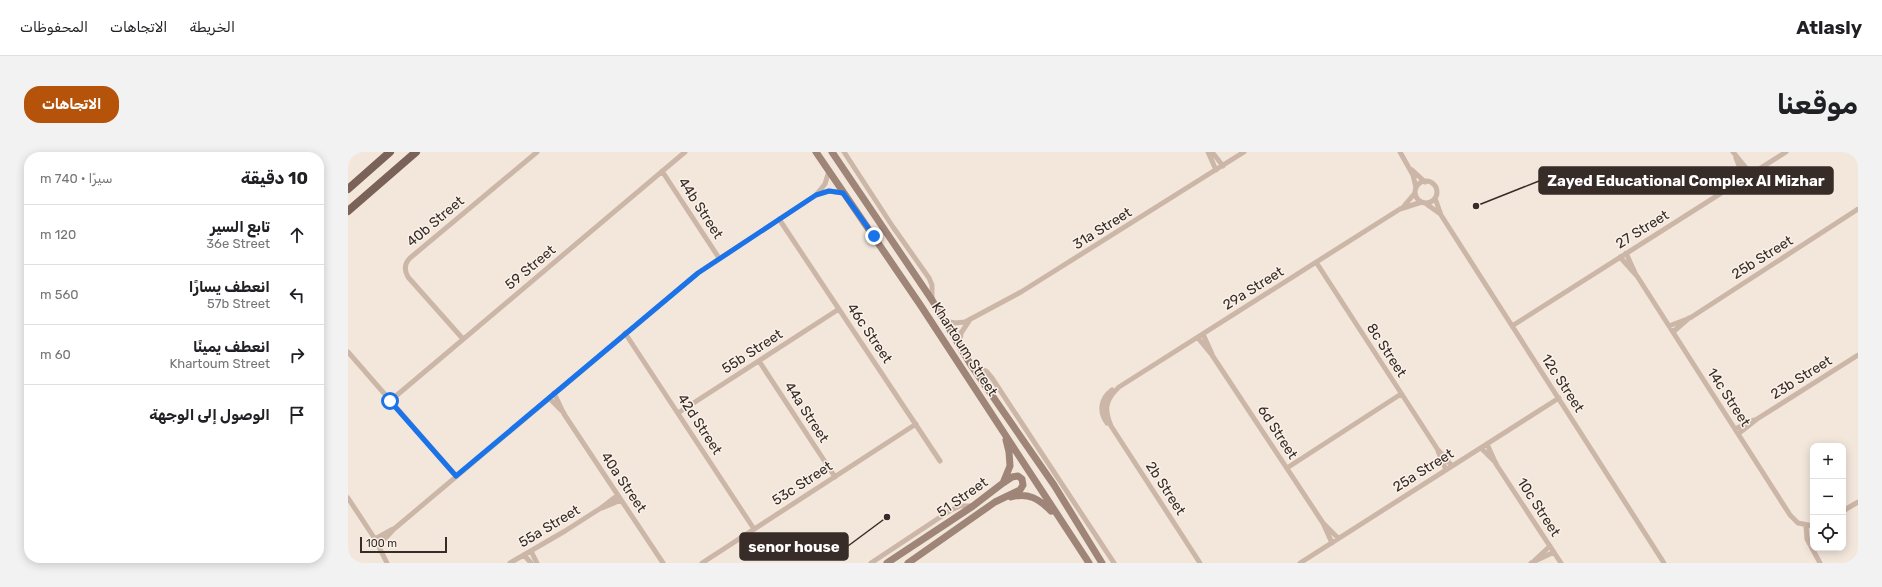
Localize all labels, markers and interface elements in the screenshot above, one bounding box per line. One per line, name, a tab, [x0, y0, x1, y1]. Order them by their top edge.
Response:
text: Atlasly	[1796, 16, 1862, 39]
text: المحفوظات	[20, 19, 88, 36]
text: الاتجاهات	[110, 19, 167, 36]
text: الخريطة	[189, 19, 235, 36]
button: الاتجاهات	[24, 86, 119, 123]
text: موقعنا	[1777, 88, 1858, 121]
callout: Zayed Educational Complex Al Mizhar	[1539, 167, 1833, 194]
text: 10 دقيقة	[241, 168, 308, 188]
text: سيرًا · 740 m	[40, 171, 112, 186]
text: Zayed Educational Complex Al Mizhar	[1547, 172, 1825, 190]
street label: 44b Street	[674, 174, 727, 243]
street label: 40b Street	[403, 192, 468, 250]
street label: 31a Street	[1070, 204, 1135, 253]
street label: 27 Street	[1613, 206, 1672, 252]
text: تابع السير	[210, 218, 270, 236]
icon: ahead	[286, 224, 308, 246]
text: 120 m	[40, 227, 76, 242]
route end	[865, 227, 883, 245]
street label: 25b Street	[1729, 232, 1796, 283]
text: 36e Street	[206, 236, 270, 251]
street label: 59 Street	[502, 241, 559, 293]
street label: 29a Street	[1220, 263, 1287, 314]
text: انعطف يسارًا	[189, 278, 270, 296]
icon: left	[286, 284, 308, 306]
text: 560 m	[40, 287, 79, 302]
text: 57b Street	[207, 296, 270, 311]
street label: Khartoum Street	[928, 299, 1001, 400]
street label: 46c Street	[843, 300, 896, 367]
street label: 8c Street	[1363, 320, 1410, 381]
street label: 55b Street	[719, 325, 786, 377]
text: انعطف يمينًا	[193, 338, 270, 356]
icon: right	[286, 344, 308, 366]
text: 60 m	[40, 347, 71, 362]
street label: 12c Street	[1538, 351, 1588, 416]
street label: 23b Street	[1768, 352, 1835, 403]
text: Khartoum Street	[169, 356, 270, 371]
street label: 14c Street	[1703, 365, 1754, 430]
street label: 44a Street	[781, 379, 833, 446]
street label: 42d Street	[674, 391, 726, 458]
route start	[381, 392, 399, 410]
street label: 6d Street	[1254, 402, 1302, 463]
icon: arrive	[286, 404, 308, 426]
text: الوصول إلى الوجهة	[149, 406, 270, 424]
map controls	[1810, 443, 1846, 551]
button: +	[1810, 443, 1846, 479]
street label: 25a Street	[1390, 445, 1457, 496]
street label: 40a Street	[597, 449, 650, 516]
street label: 53c Street	[769, 457, 836, 509]
street label: 2b Street	[1142, 458, 1189, 519]
street label: 51 Street	[934, 474, 991, 521]
street label: 10c Street	[1513, 475, 1564, 540]
button: −	[1810, 479, 1846, 515]
street label: 55a Street	[516, 501, 583, 551]
button: locate	[1810, 515, 1846, 551]
callout: senor house	[740, 533, 848, 560]
scale bar	[360, 535, 447, 554]
text: 100 m	[366, 537, 397, 550]
text: senor house	[748, 538, 840, 556]

